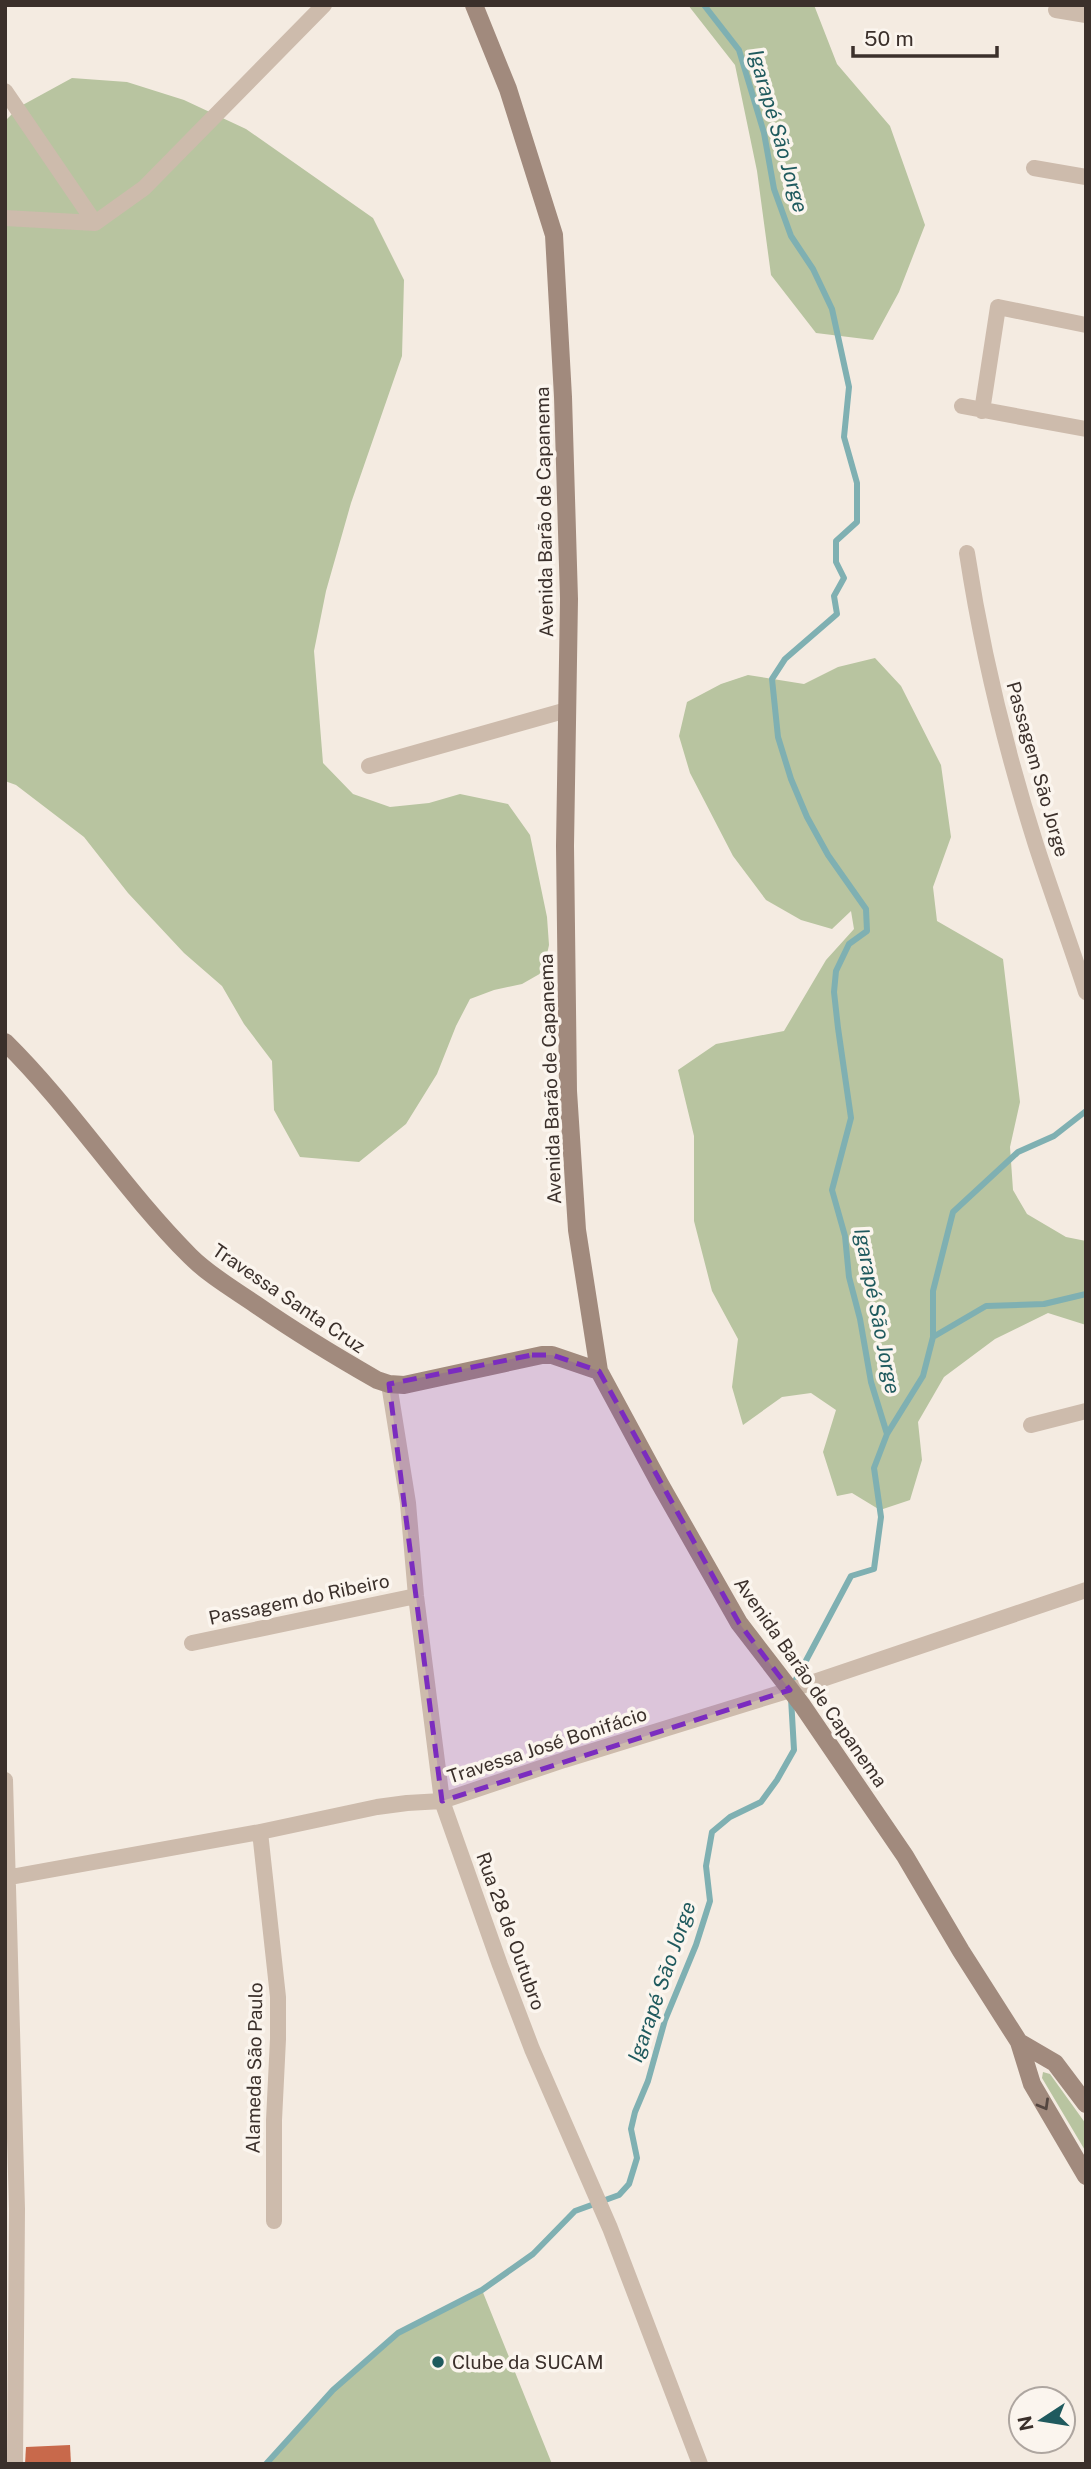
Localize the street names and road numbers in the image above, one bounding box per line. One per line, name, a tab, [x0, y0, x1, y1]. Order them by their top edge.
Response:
street label: Avenida Barão de Capanema	[531, 386, 557, 638]
street label: Passagem São Jorge	[1002, 679, 1074, 859]
street label: Avenida Barão de Capanema	[535, 953, 565, 1205]
street label: Travessa Santa Cruz	[209, 1239, 369, 1357]
street label: Passagem do Ribeiro	[207, 1569, 391, 1629]
street label: Avenida Barão de Capanema	[730, 1573, 892, 1791]
street label: Travessa José Bonifácio	[445, 1702, 649, 1788]
street label: Rua 28 de Outubro	[472, 1849, 550, 2013]
street label: Alameda São Paulo	[242, 1982, 266, 2154]

